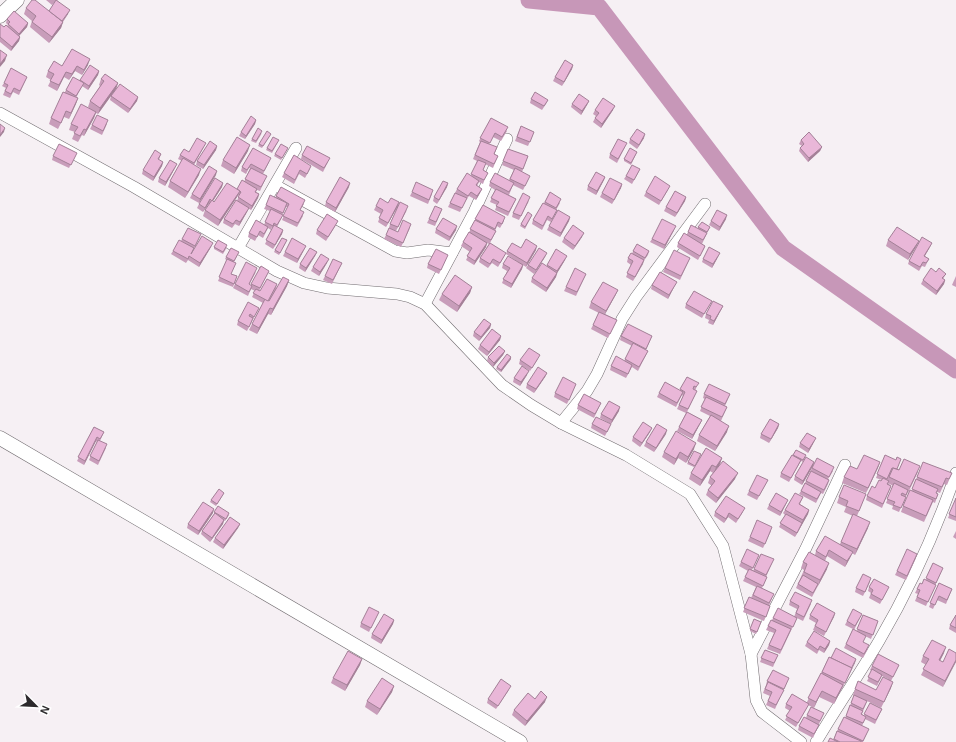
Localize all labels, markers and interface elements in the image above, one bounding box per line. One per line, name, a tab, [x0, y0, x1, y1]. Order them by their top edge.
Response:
north arrow	[16, 686, 56, 726]
text: N	[38, 704, 52, 716]

